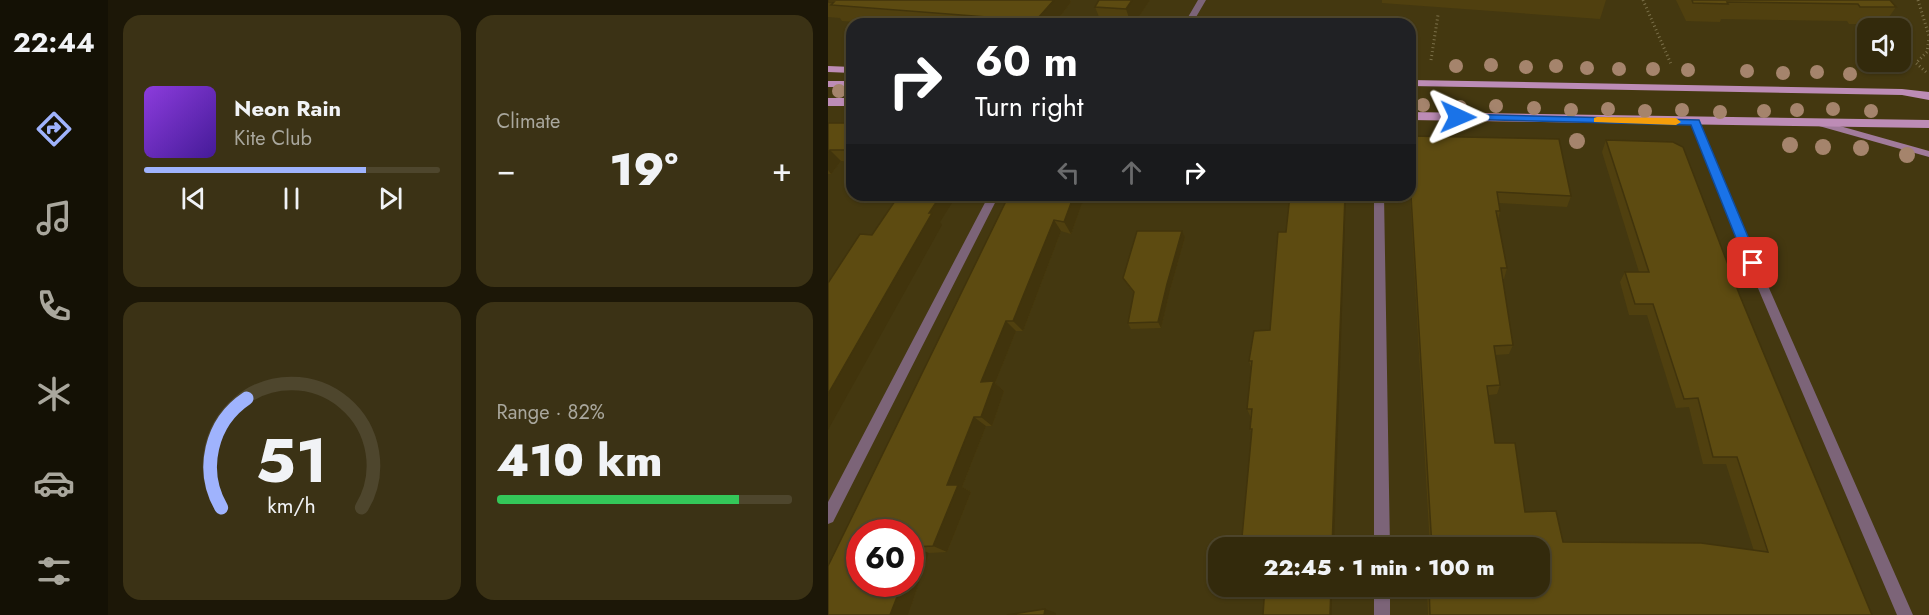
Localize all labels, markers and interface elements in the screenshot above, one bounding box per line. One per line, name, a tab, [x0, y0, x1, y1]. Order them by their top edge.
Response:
map controls	[1857, 18, 1911, 72]
button: sound	[1857, 18, 1911, 72]
text: 22:44	[13, 23, 95, 62]
text: 60 m	[975, 31, 1078, 92]
icon: right	[876, 42, 954, 120]
position arrow	[1426, 85, 1490, 149]
text: Turn right	[975, 87, 1083, 126]
text: Neon Rain	[234, 92, 341, 124]
text: Climate	[497, 107, 560, 136]
icon: directions	[33, 108, 75, 150]
text: Kite Club	[234, 124, 312, 153]
text: 19°	[610, 137, 678, 202]
text: −	[497, 146, 516, 193]
text: +	[772, 146, 792, 193]
icon: left	[1052, 156, 1085, 189]
icon: ahead	[1115, 156, 1148, 189]
icon: right	[1178, 156, 1211, 189]
icon: previous	[177, 182, 210, 215]
icon: pause	[275, 182, 308, 215]
icon: next	[374, 182, 407, 215]
icon: music	[33, 197, 75, 239]
pin	[1727, 237, 1778, 288]
icon: arrive	[1736, 246, 1769, 279]
icon: phone	[33, 285, 75, 327]
icon: climate	[33, 373, 75, 415]
text: Range · 82%	[497, 398, 605, 427]
text: 51	[256, 415, 328, 505]
text: 410 km	[497, 428, 663, 493]
icon: car	[33, 462, 75, 504]
text: km/h	[268, 490, 316, 521]
speed limit sign: 60	[846, 519, 924, 597]
icon: filters	[33, 550, 75, 592]
text: 22:45 · 1 min · 100 m	[1263, 551, 1495, 583]

